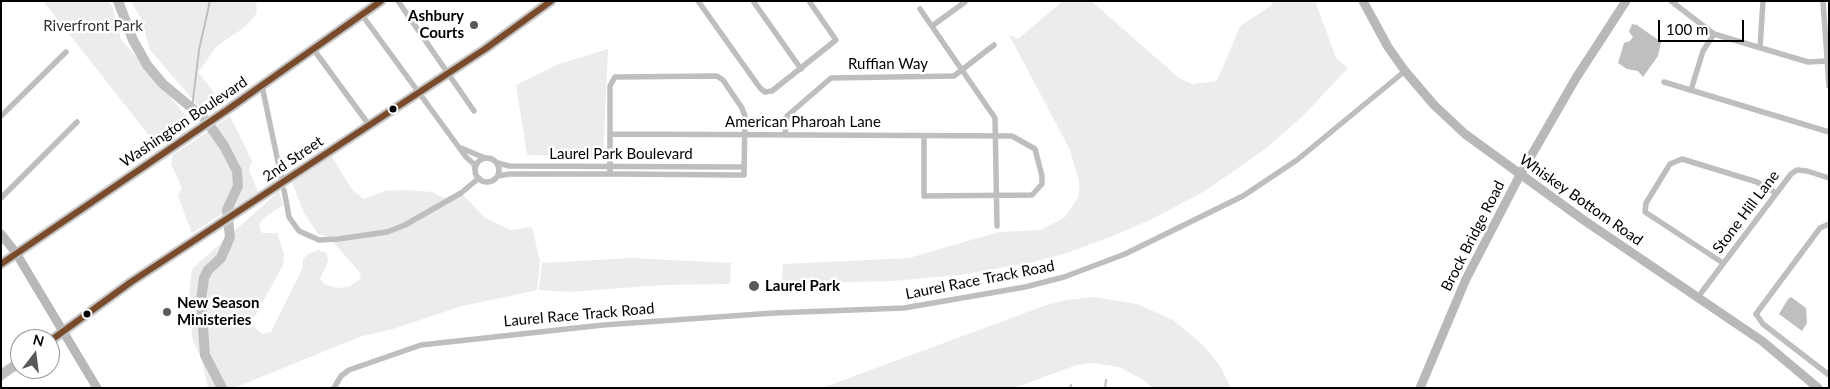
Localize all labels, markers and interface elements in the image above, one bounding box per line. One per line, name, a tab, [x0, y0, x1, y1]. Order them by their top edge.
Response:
place label: Ashbury Courts	[408, 7, 464, 42]
scale bar	[1660, 10, 1746, 42]
park label: Riverfront Park	[43, 17, 143, 35]
marker: Ashbury Courts	[468, 19, 480, 31]
text: 100 m	[1666, 20, 1708, 38]
street label: Ruffian Way	[848, 55, 928, 73]
street label: Washington Boulevard	[117, 73, 251, 171]
unlabelled marker	[388, 104, 398, 114]
street label: American Pharoah Lane	[725, 113, 881, 131]
street label: 2nd Street	[259, 132, 327, 186]
street label: Laurel Park Boulevard	[549, 145, 693, 163]
street label: Whiskey Bottom Road	[1516, 151, 1646, 249]
street label: Stone Hill Lane	[1709, 167, 1783, 257]
street label: Brock Bridge Road	[1437, 178, 1509, 294]
street label: Laurel Race Track Road	[904, 257, 1056, 303]
place label: Laurel Park	[765, 277, 840, 295]
marker: Laurel Park	[747, 279, 761, 293]
place label: New Season Ministeries	[177, 294, 259, 329]
street label: Laurel Race Track Road	[503, 299, 655, 331]
marker: New Season Ministeries	[161, 306, 173, 318]
unlabelled marker	[82, 309, 92, 319]
north arrow	[10, 329, 60, 379]
text: N	[31, 330, 46, 350]

